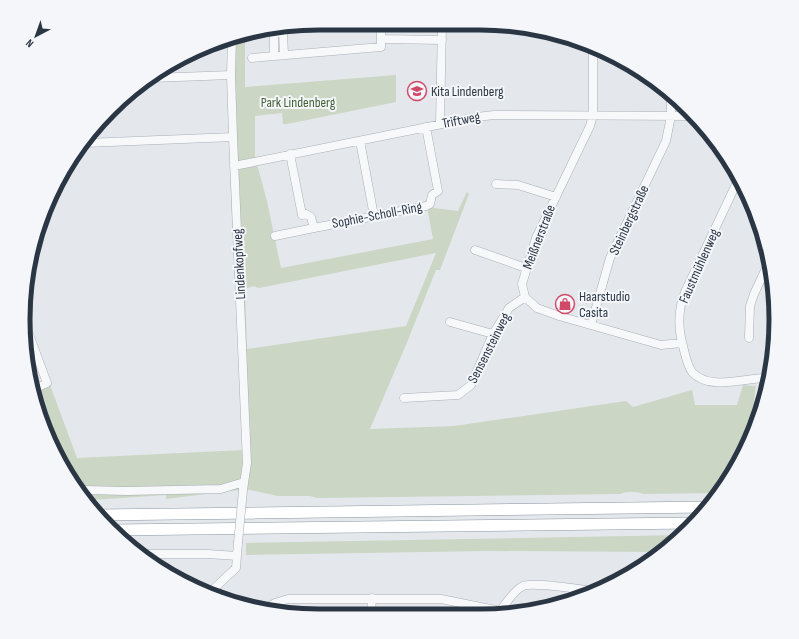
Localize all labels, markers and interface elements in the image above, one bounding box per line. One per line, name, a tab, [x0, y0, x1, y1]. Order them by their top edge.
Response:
north arrow	[16, 16, 56, 56]
text: N	[23, 36, 36, 50]
school or university icon: Kita Lindenberg	[406, 80, 428, 102]
place label: Kita Lindenberg	[431, 83, 504, 100]
park label: Park Lindenberg	[261, 94, 336, 111]
street label: Triftweg	[440, 108, 482, 132]
street label: Steinbergstraße	[605, 182, 653, 258]
street label: Sophie-Scholl-Ring	[331, 198, 424, 232]
street label: Meißnerstraße	[519, 202, 559, 272]
street label: Faustmühlenweg	[675, 226, 723, 306]
street label: Lindenkopfweg	[229, 228, 249, 300]
place label: Haarstudio Casita	[579, 288, 630, 321]
shop icon: Haarstudio Casita	[554, 293, 576, 315]
street label: Sensensteinweg	[464, 310, 514, 386]

